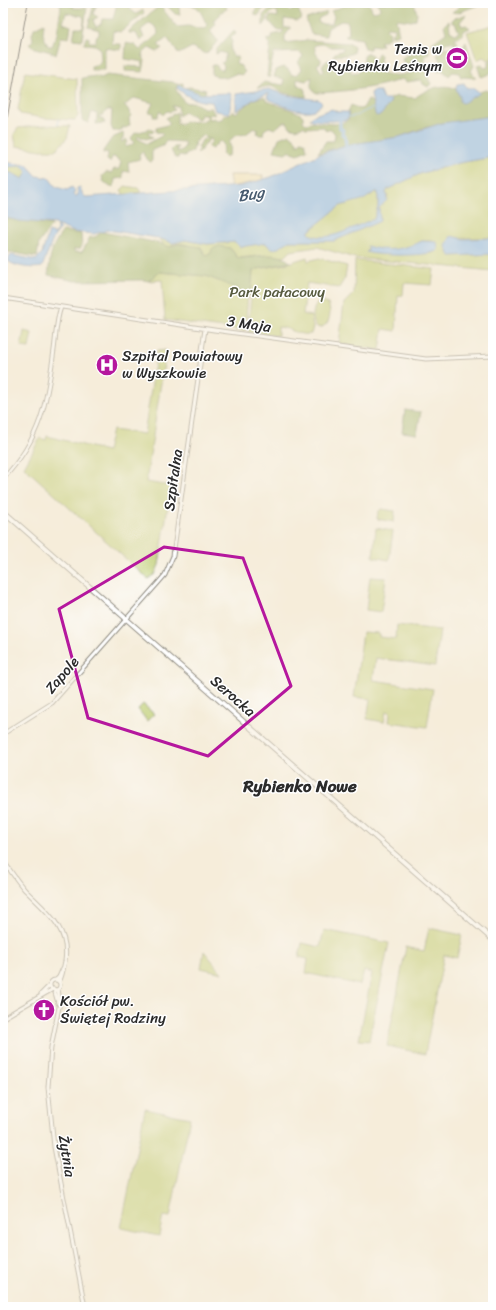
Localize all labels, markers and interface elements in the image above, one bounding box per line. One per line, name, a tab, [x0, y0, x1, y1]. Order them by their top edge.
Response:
place label: Tenis w Rybienku Leśnym	[328, 36, 443, 79]
sports icon: Tenis w Rybienku Leśnym	[444, 45, 470, 71]
water label: Bug	[236, 177, 268, 210]
park label: Park pałacowy	[229, 279, 325, 305]
street label: 3 Maja	[225, 308, 273, 340]
place label: Szpital Powiatowy w Wyszkowie	[122, 343, 243, 386]
hospital icon: Szpital Powiatowy w Wyszkowie	[94, 352, 120, 378]
street label: Szpitalna	[156, 447, 190, 513]
street label: Zapole	[38, 650, 86, 700]
street label: Serocka	[204, 669, 262, 724]
district label: Rybienko Nowe	[242, 771, 357, 801]
place label: Kościół pw. Świętej Rodziny	[60, 988, 166, 1031]
church icon: Kościół pw. Świętej Rodziny	[31, 997, 57, 1023]
street label: Żytnia	[51, 1133, 83, 1179]

